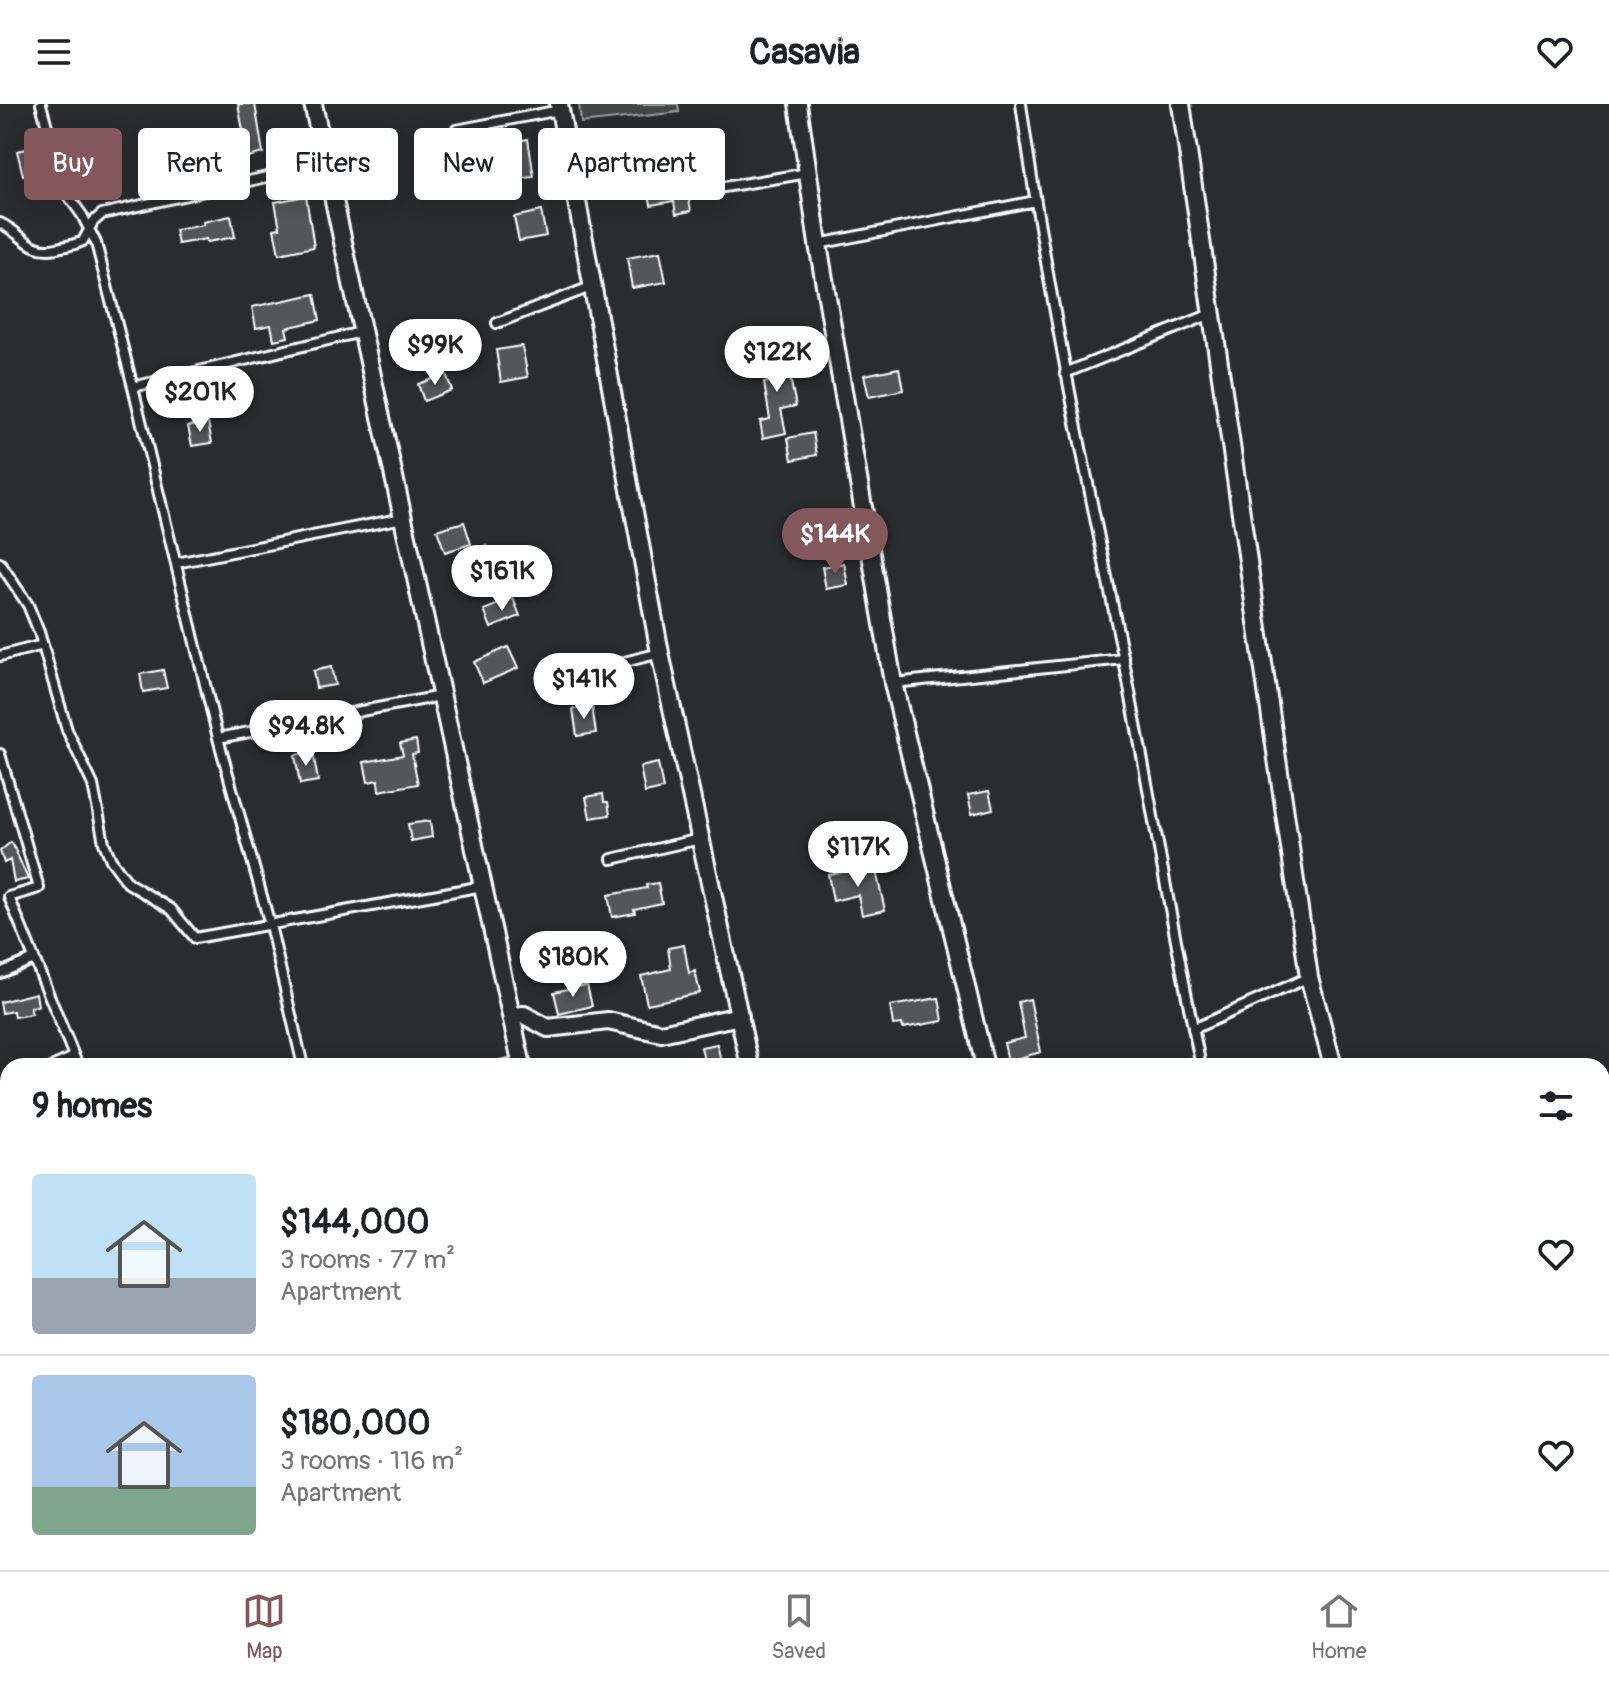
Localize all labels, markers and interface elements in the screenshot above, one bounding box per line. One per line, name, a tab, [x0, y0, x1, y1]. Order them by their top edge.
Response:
icon: menu	[32, 30, 76, 74]
text: Casavia	[749, 30, 860, 75]
icon: heart	[1533, 30, 1577, 74]
chip: Buy	[24, 128, 122, 200]
chip: Rent	[138, 128, 250, 200]
chip: Filters	[266, 128, 398, 200]
chip: New	[414, 128, 522, 200]
chip: Apartment	[538, 128, 725, 200]
pin: $99K	[388, 319, 482, 387]
pin: $122K	[721, 326, 833, 394]
text: $99K	[407, 329, 463, 361]
text: $122K	[742, 336, 812, 368]
pin: $201K	[144, 366, 256, 434]
text: $201K	[164, 376, 236, 408]
pin: $144K	[779, 508, 891, 576]
text: $144K	[800, 518, 870, 550]
pin: $161K	[446, 545, 558, 613]
text: $161K	[469, 555, 535, 587]
pin: $141K	[528, 653, 640, 721]
text: $141K	[551, 663, 617, 695]
pin: $94.8K	[241, 700, 371, 768]
text: $94.8K	[267, 710, 345, 742]
pin: $117K	[802, 821, 914, 889]
text: $117K	[826, 831, 890, 863]
pin: $180K	[517, 931, 629, 999]
text: $180K	[538, 941, 608, 973]
icon: filters	[1534, 1084, 1578, 1128]
text: 9 homes	[32, 1085, 152, 1128]
text: $144,000	[280, 1201, 429, 1244]
icon: home	[96, 1206, 192, 1302]
icon: heart	[1534, 1232, 1578, 1276]
text: 3 rooms · 77 m²	[280, 1244, 455, 1276]
text: Apartment	[280, 1276, 401, 1308]
text: $180,000	[280, 1402, 430, 1445]
icon: home	[96, 1407, 192, 1503]
icon: heart	[1534, 1433, 1578, 1477]
text: 3 rooms · 116 m²	[280, 1445, 463, 1477]
text: Apartment	[280, 1477, 401, 1509]
tab: Map	[242, 1589, 286, 1665]
tab: Saved	[771, 1589, 826, 1665]
tab: Home	[1311, 1589, 1366, 1665]

